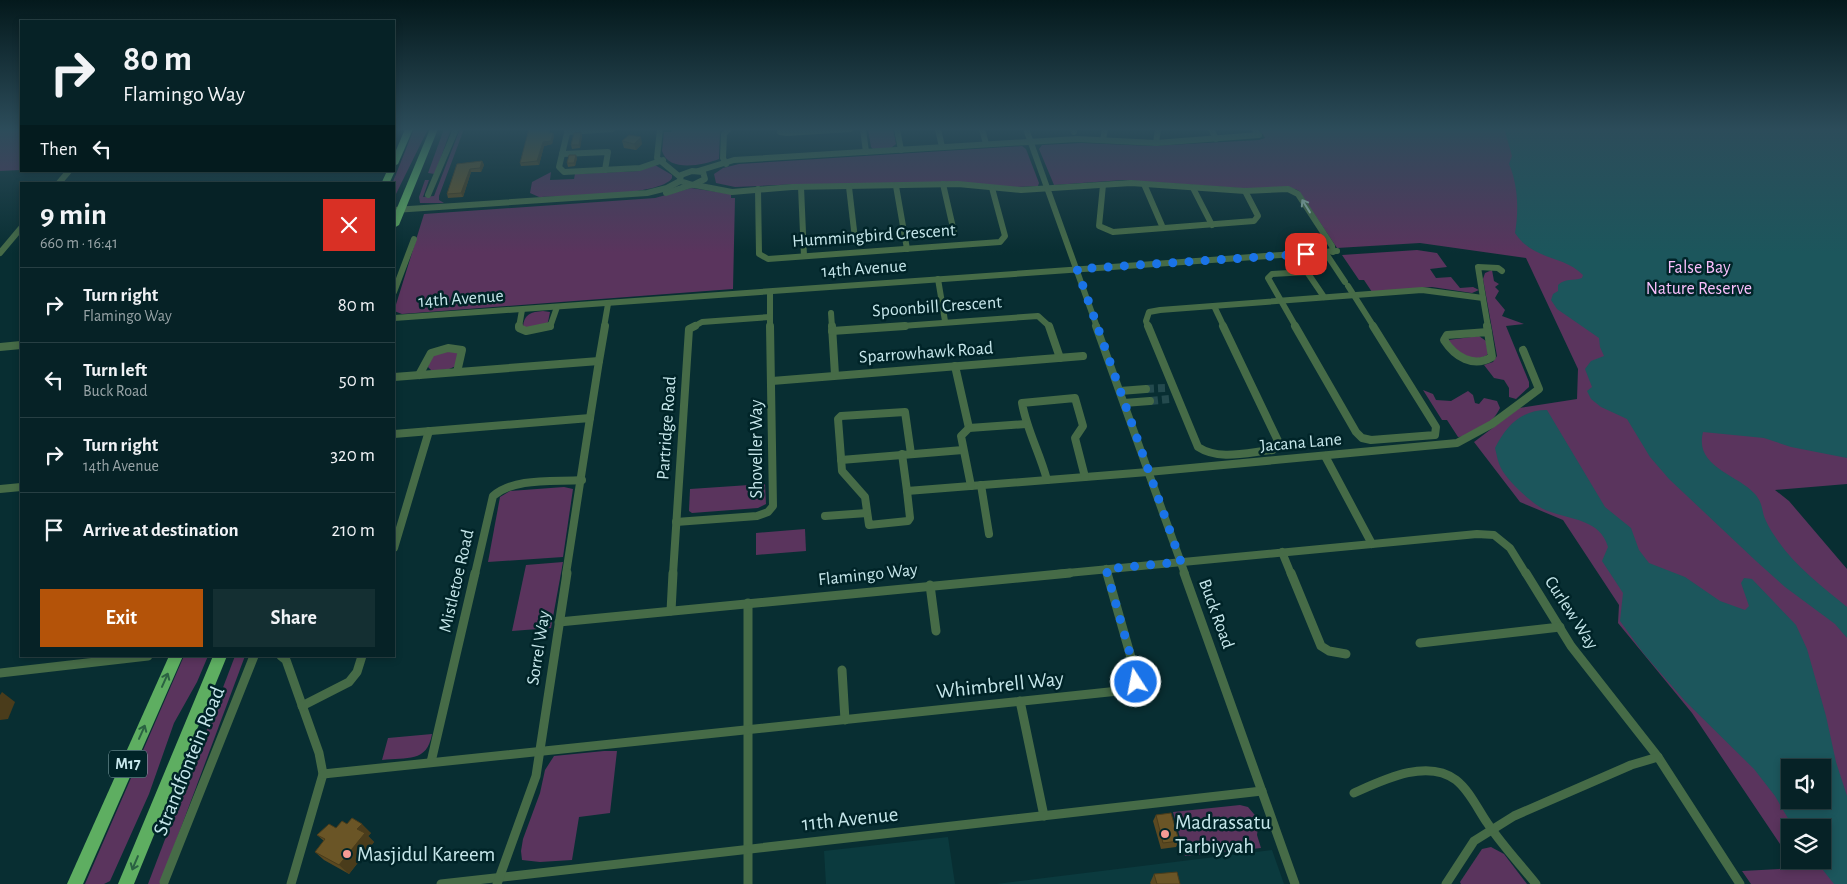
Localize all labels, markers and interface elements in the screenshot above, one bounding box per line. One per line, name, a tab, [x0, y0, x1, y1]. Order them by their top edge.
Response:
icon: right	[40, 40, 105, 105]
text: 80 m	[123, 42, 192, 77]
text: Flamingo Way	[123, 83, 245, 105]
icon: left	[88, 135, 116, 163]
text: Then	[40, 140, 78, 159]
button: close	[323, 199, 375, 251]
text: 9 min	[40, 200, 107, 230]
one-way arrow	[1301, 200, 1311, 214]
street label: Hummingbird Crescent	[792, 221, 957, 251]
pin	[1285, 233, 1327, 275]
text: 660 m · 16:41	[40, 235, 118, 251]
icon: arrive	[1292, 240, 1320, 268]
street label: 14th Avenue	[821, 257, 907, 281]
park label: False Bay Nature Reserve	[1646, 259, 1752, 298]
text: Turn right	[83, 286, 158, 305]
street label: 14th Avenue	[418, 287, 504, 311]
icon: right	[40, 291, 68, 319]
street label: Spoonbill Crescent	[872, 293, 1003, 321]
text: 80 m	[338, 296, 375, 315]
text: Flamingo Way	[83, 308, 172, 324]
street label: Sparrowhawk Road	[858, 339, 994, 367]
text: Turn left	[83, 361, 147, 380]
icon: left	[40, 366, 68, 394]
text: 50 m	[339, 371, 375, 390]
street label: Partridge Road	[654, 376, 680, 480]
text: Buck Road	[83, 383, 148, 399]
street label: Shoveller Way	[748, 399, 766, 498]
street label: Jacana Lane	[1259, 430, 1343, 456]
text: Turn right	[83, 436, 158, 455]
icon: right	[40, 441, 68, 469]
text: 320 m	[330, 446, 375, 465]
text: 14th Avenue	[83, 458, 159, 474]
icon: arrive	[40, 516, 68, 544]
text: Arrive at destination	[83, 521, 239, 540]
text: 210 m	[331, 521, 375, 540]
street label: Mistletoe Road	[436, 528, 478, 634]
street label: Flamingo Way	[817, 561, 919, 589]
street label: Curlew Way	[1541, 573, 1601, 653]
street label: Buck Road	[1195, 577, 1237, 651]
button: Exit	[40, 589, 203, 647]
button: Share	[213, 589, 375, 647]
street label: Sorrel Way	[524, 609, 554, 686]
position arrow	[1109, 655, 1161, 707]
street label: Whimbrell Way	[935, 668, 1065, 702]
one-way arrow	[161, 673, 171, 688]
street label: Strandfontein Road	[150, 683, 228, 838]
one-way arrow	[138, 725, 148, 740]
road number: M17	[109, 751, 147, 778]
map controls	[1781, 759, 1831, 869]
button: sound	[1781, 759, 1831, 809]
street label: 11th Avenue	[801, 804, 899, 834]
place label: Madrassatu Tarbiyyah	[1175, 812, 1271, 857]
button: layers	[1781, 819, 1831, 869]
marker: Madrassatu Tarbiyyah	[1159, 828, 1171, 840]
place label: Masjidul Kareem	[357, 844, 495, 865]
marker: Masjidul Kareem	[341, 848, 353, 860]
one-way arrow	[130, 855, 139, 870]

